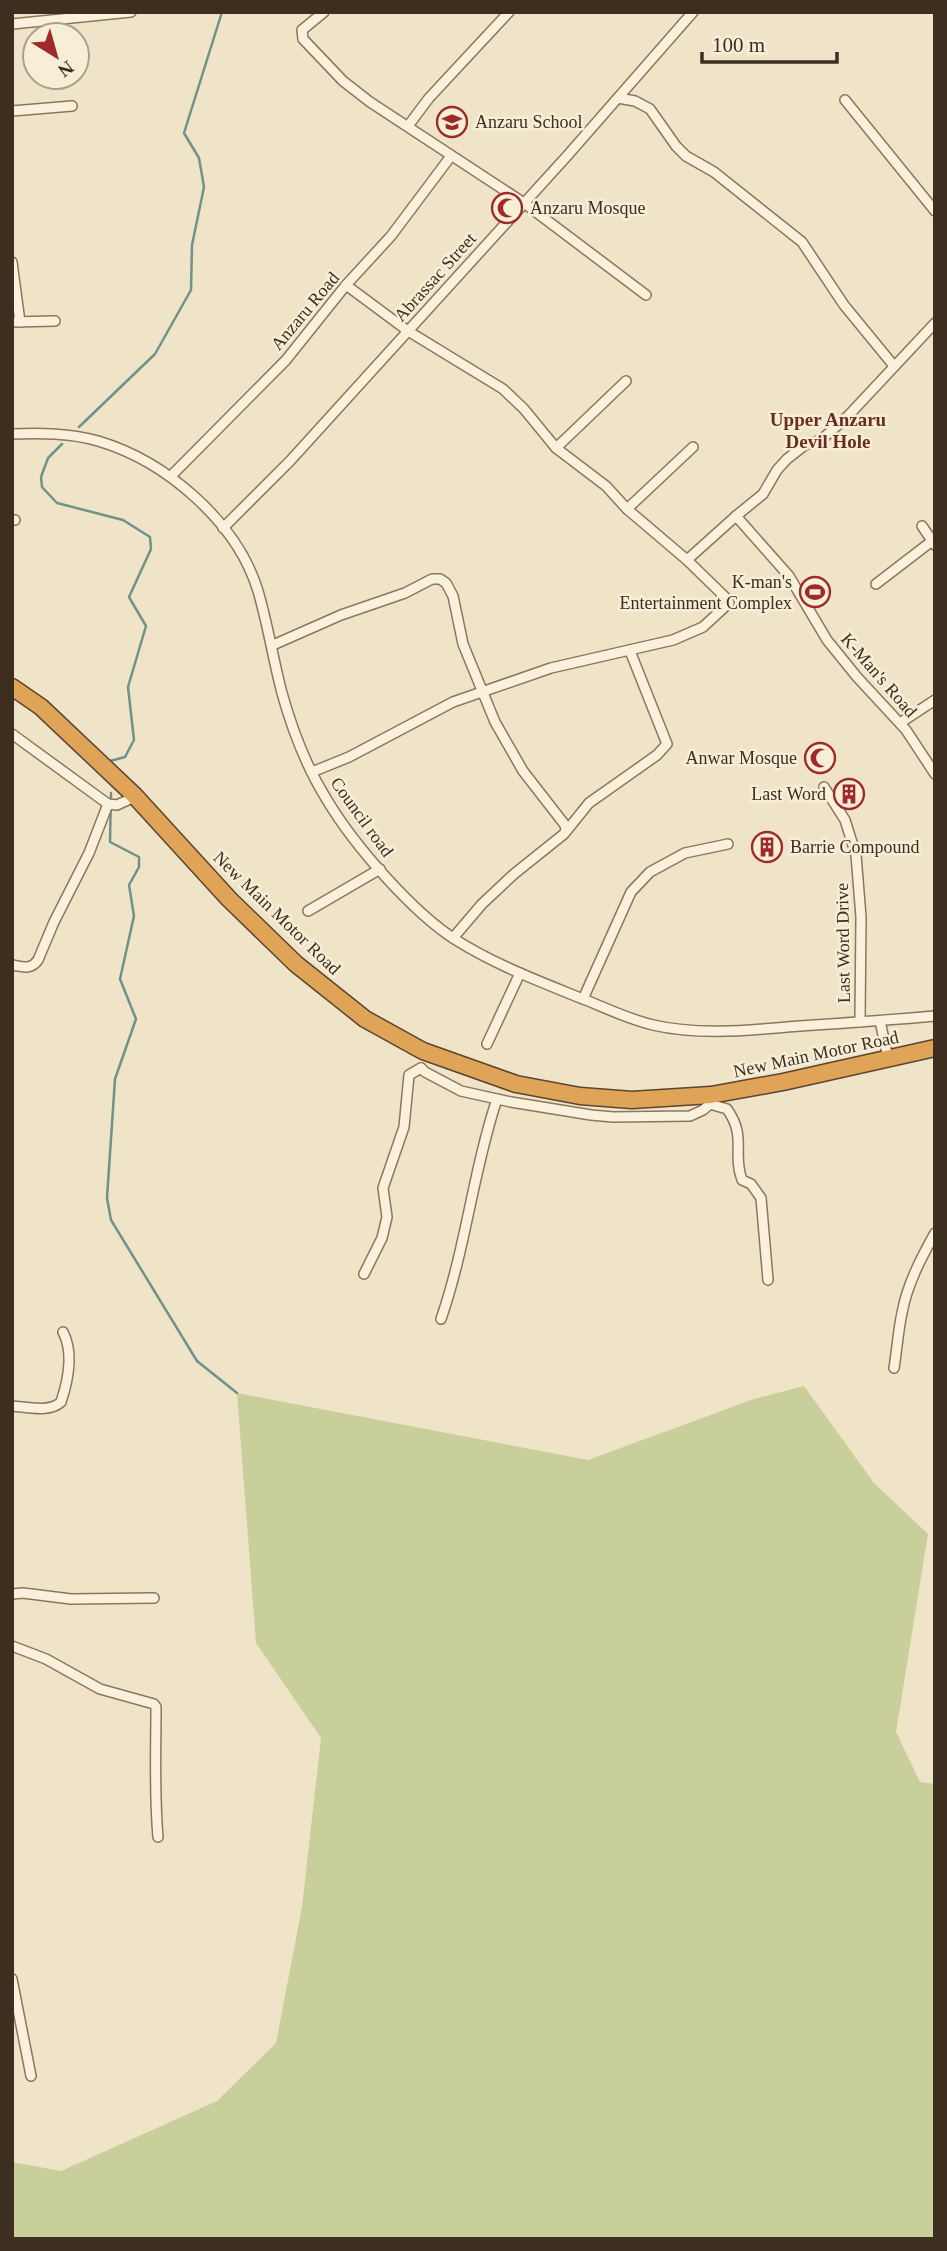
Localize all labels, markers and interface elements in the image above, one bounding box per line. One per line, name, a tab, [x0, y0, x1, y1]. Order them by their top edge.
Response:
north arrow	[21, 21, 91, 91]
scale bar	[702, 21, 837, 65]
text: 100 m	[712, 33, 765, 57]
text: N	[54, 57, 78, 82]
school or university icon: Anzaru School	[435, 105, 469, 139]
place label: Anzaru School	[475, 112, 582, 132]
mosque icon: Anzaru Mosque	[490, 191, 524, 225]
place label: Anzaru Mosque	[530, 198, 645, 218]
street label: Abrassac Street	[390, 229, 480, 325]
street label: Anzaru Road	[267, 268, 343, 354]
district label: Upper Anzaru Devil Hole	[770, 409, 887, 452]
place label: K-man's Entertainment Complex	[620, 572, 792, 613]
sports icon: K-man's Entertainment Complex	[798, 575, 832, 609]
street label: K-Man's Road	[837, 629, 921, 721]
mosque icon: Anwar Mosque	[803, 741, 837, 775]
place label: Anwar Mosque	[686, 748, 797, 768]
street label: Council road	[326, 773, 398, 861]
building icon: Last Word	[832, 777, 866, 811]
place label: Last Word	[751, 784, 826, 804]
building icon: Barrie Compound	[750, 830, 784, 864]
place label: Barrie Compound	[790, 837, 919, 857]
street label: New Main Motor Road	[209, 847, 345, 979]
street label: Last Word Drive	[832, 883, 854, 1003]
street label: New Main Motor Road	[732, 1027, 900, 1081]

